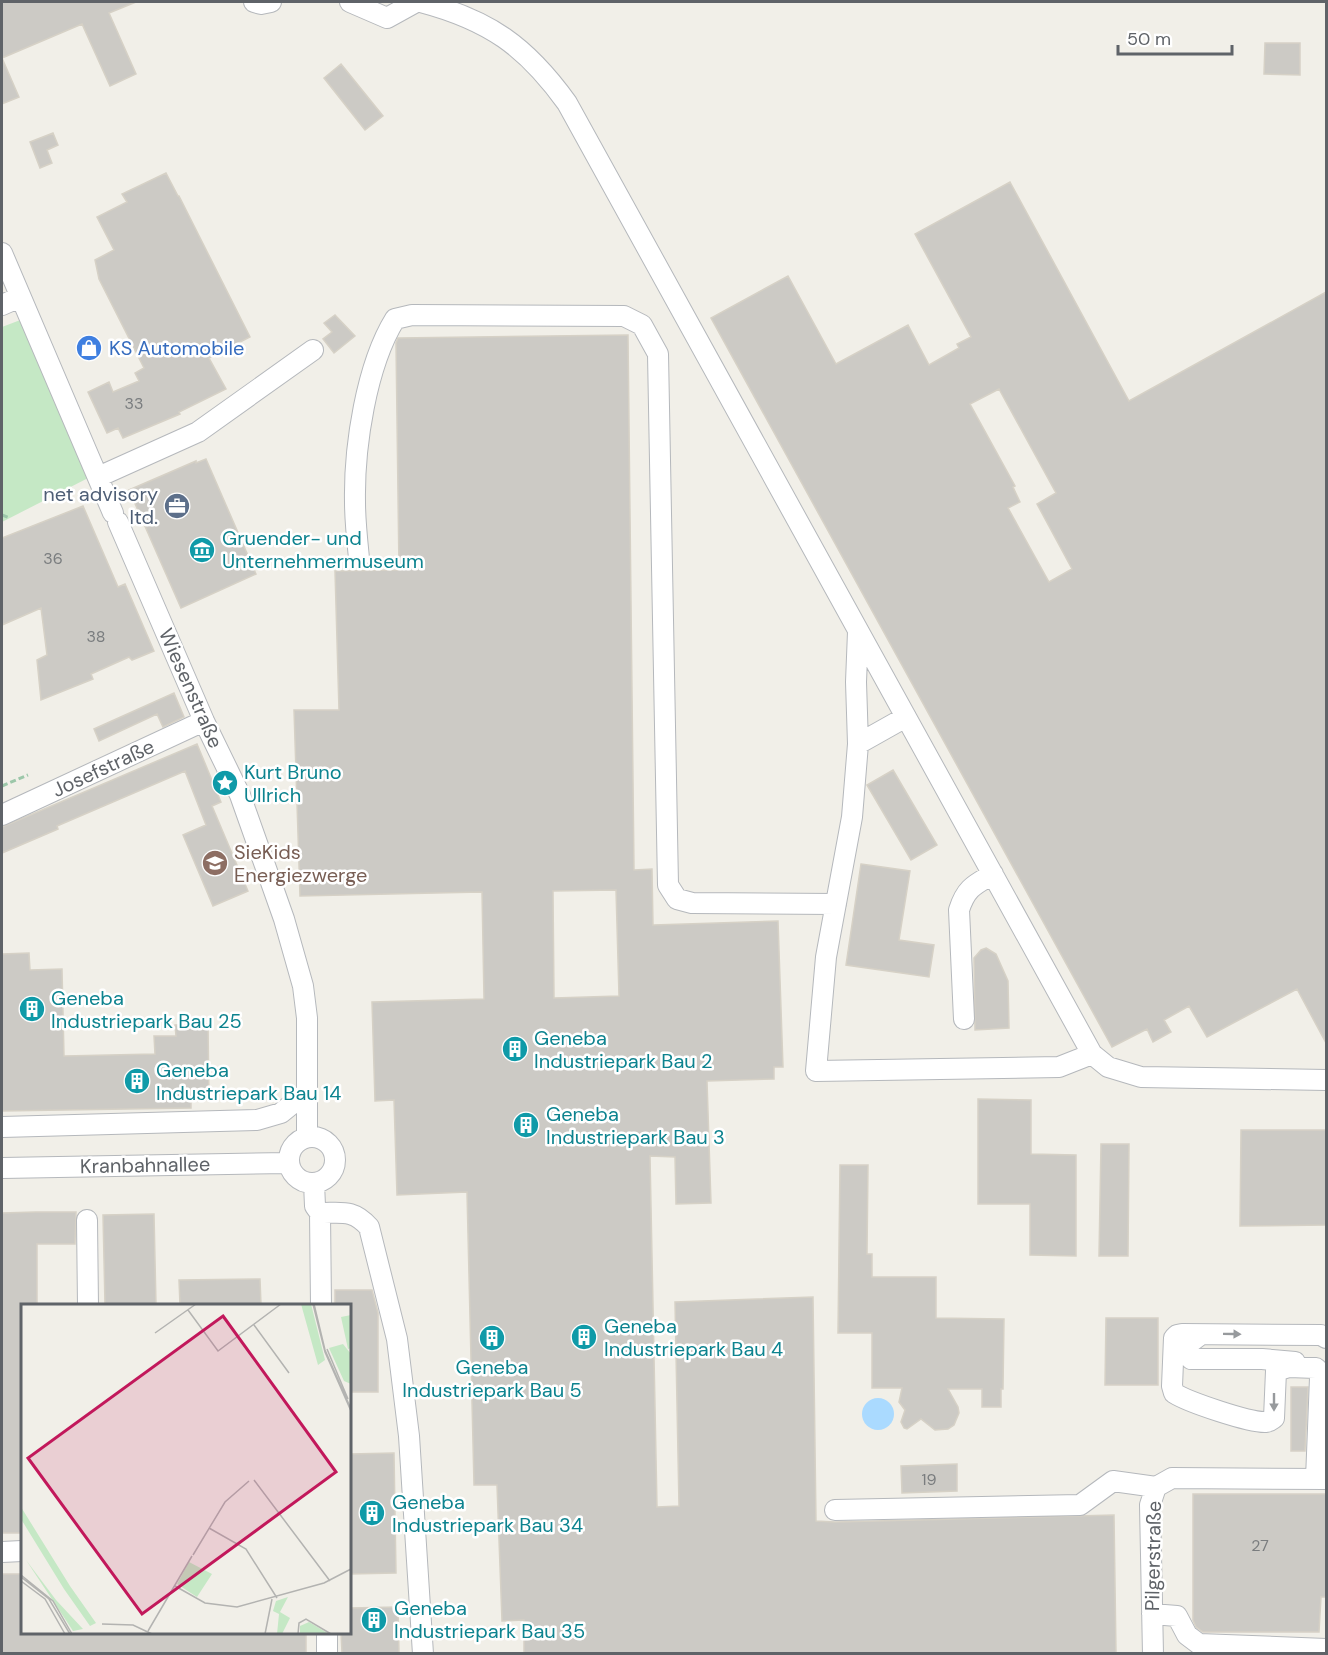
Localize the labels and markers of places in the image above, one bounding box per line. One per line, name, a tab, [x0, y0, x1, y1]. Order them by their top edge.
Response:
shop icon: KS Automobile	[74, 333, 104, 363]
place label: KS Automobile	[109, 335, 244, 361]
place label: net advisory ltd.	[43, 481, 158, 530]
office icon: net advisory ltd.	[162, 491, 192, 521]
place label: Gruender- und Unternehmermuseum	[222, 525, 424, 574]
museum icon: Gruender- und Unternehmermuseum	[187, 535, 217, 565]
place label: Kurt Bruno Ullrich	[244, 759, 342, 808]
place icon: Kurt Bruno Ullrich	[210, 768, 240, 798]
place label: SieKids Energiezwerge	[234, 839, 367, 888]
school or university icon: SieKids Energiezwerge	[200, 848, 230, 878]
place label: Geneba Industriepark Bau 25	[51, 985, 242, 1034]
building icon: Geneba Industriepark Bau 25	[17, 994, 47, 1024]
place label: Geneba Industriepark Bau 2	[534, 1025, 713, 1074]
building icon: Geneba Industriepark Bau 2	[500, 1034, 530, 1064]
place label: Geneba Industriepark Bau 14	[156, 1057, 341, 1106]
building icon: Geneba Industriepark Bau 14	[122, 1066, 152, 1096]
place label: Geneba Industriepark Bau 3	[546, 1101, 725, 1150]
building icon: Geneba Industriepark Bau 3	[511, 1110, 541, 1140]
place label: Geneba Industriepark Bau 4	[604, 1313, 783, 1362]
building icon: Geneba Industriepark Bau 4	[569, 1322, 599, 1352]
building icon: Geneba Industriepark Bau 5	[477, 1323, 507, 1353]
place label: Geneba Industriepark Bau 5	[402, 1354, 582, 1403]
place label: Geneba Industriepark Bau 34	[392, 1489, 583, 1538]
building icon: Geneba Industriepark Bau 34	[357, 1498, 387, 1528]
place label: Geneba Industriepark Bau 35	[394, 1595, 585, 1644]
building icon: Geneba Industriepark Bau 35	[359, 1605, 389, 1635]

